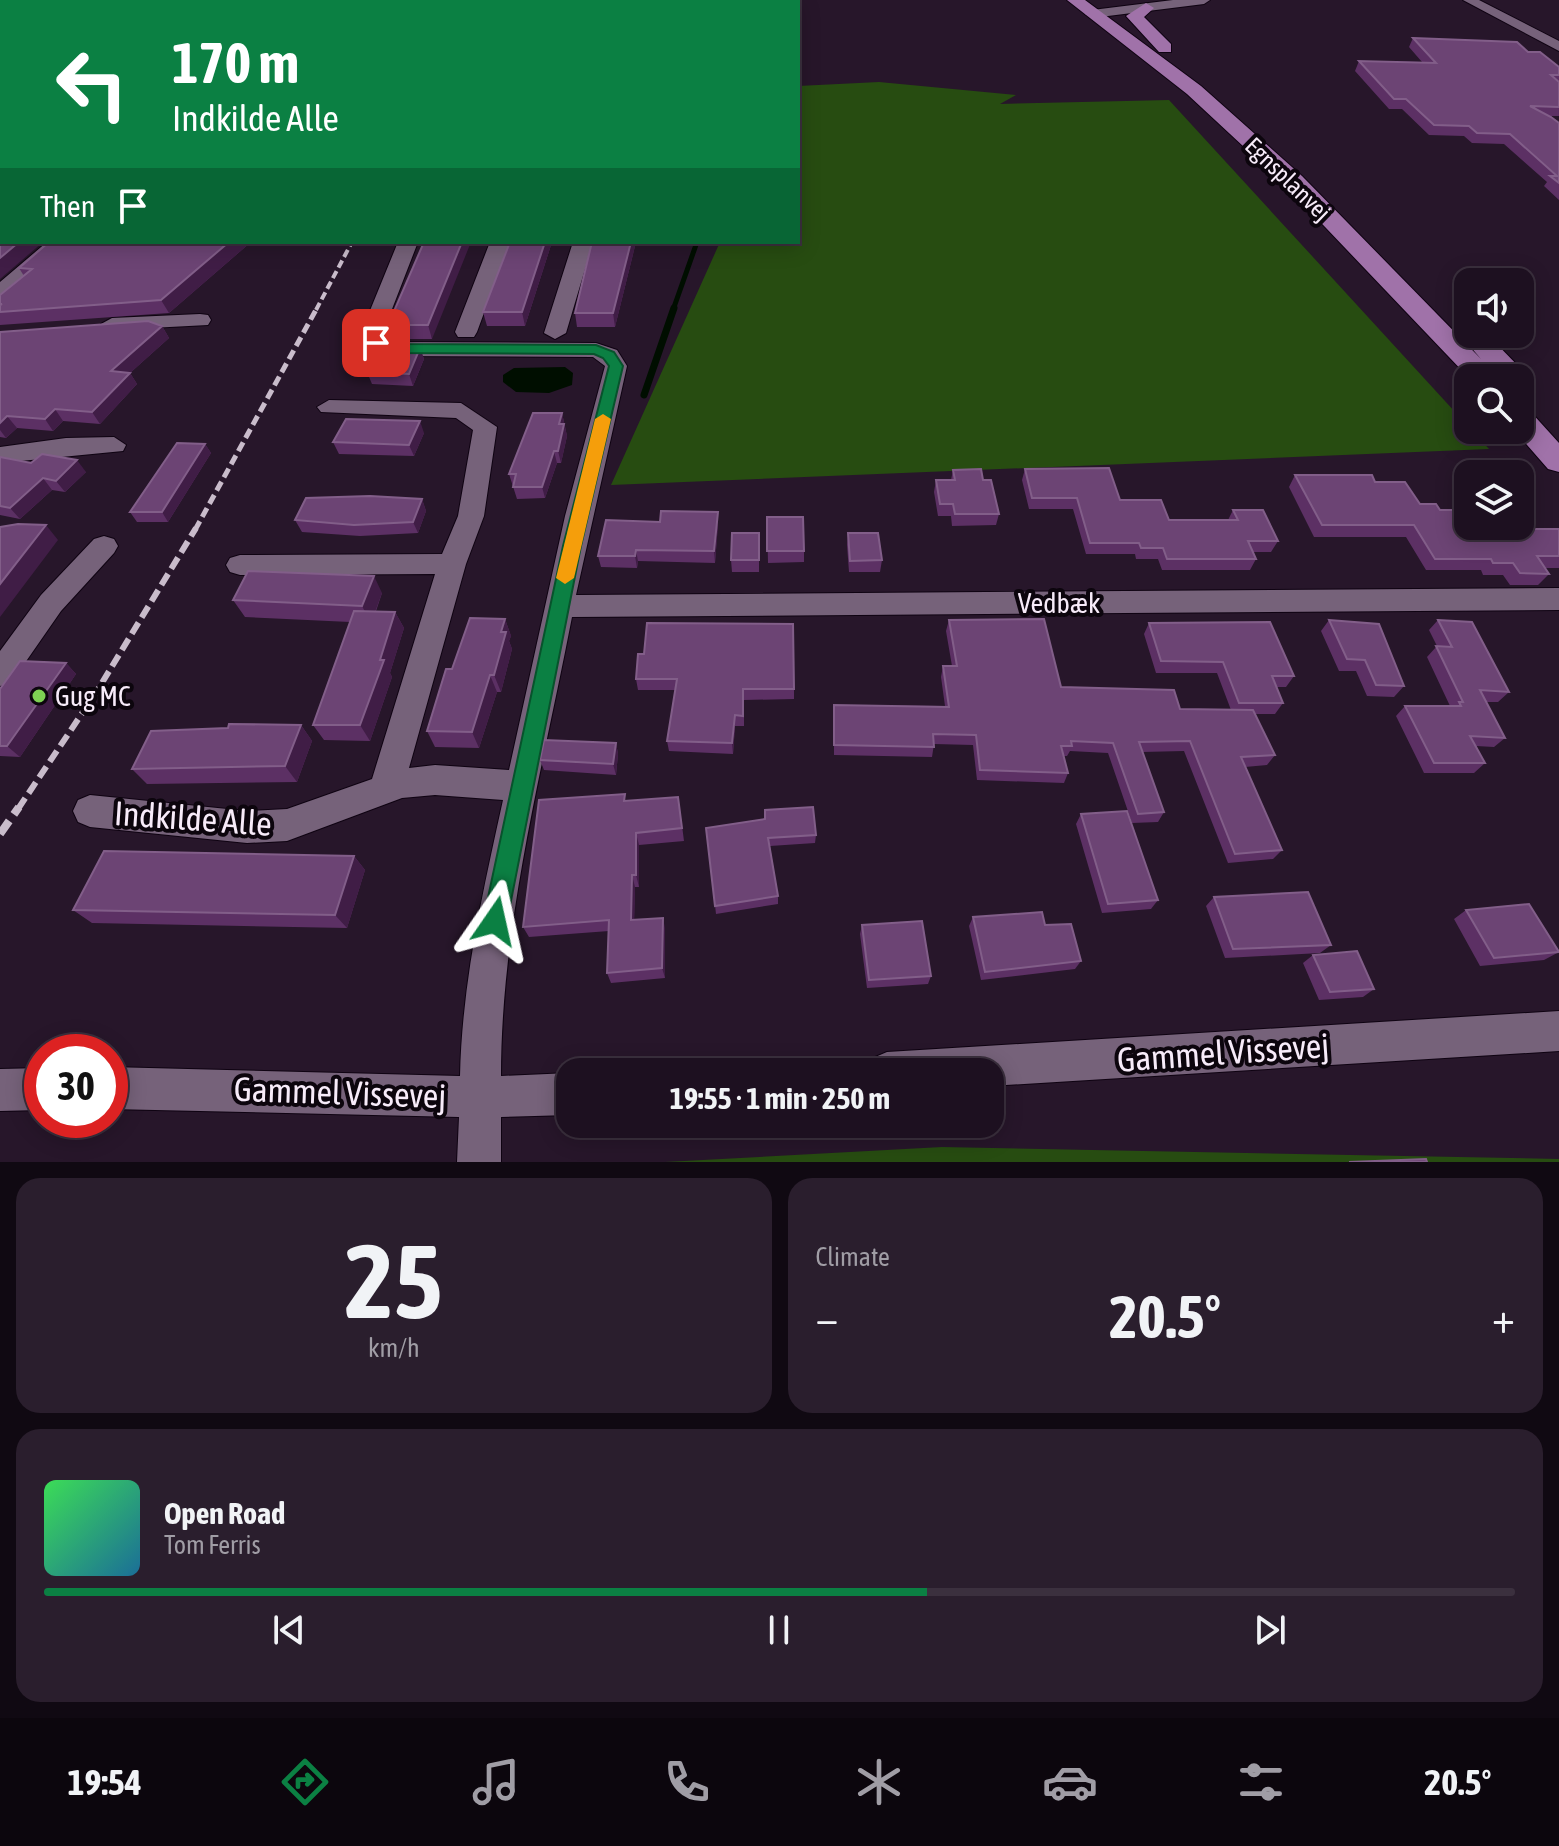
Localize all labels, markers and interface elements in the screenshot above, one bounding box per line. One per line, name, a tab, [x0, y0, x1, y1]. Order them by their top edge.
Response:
text: 170 m	[172, 31, 299, 95]
icon: left	[40, 32, 144, 136]
text: Indkilde Alle	[172, 97, 339, 139]
street label: Egnsplanvej	[1240, 132, 1336, 226]
icon: arrive	[111, 184, 155, 228]
text: Then	[40, 189, 95, 223]
map controls	[1454, 268, 1534, 540]
button: sound	[1454, 268, 1534, 348]
pin	[342, 309, 410, 377]
icon: arrive	[354, 321, 398, 365]
button: search	[1454, 364, 1534, 444]
button: layers	[1454, 460, 1534, 540]
street label: Vedbæk	[1018, 587, 1100, 619]
place label: Gug MC	[55, 680, 131, 712]
marker: Gug MC	[30, 687, 48, 705]
street label: Indkilde Alle	[113, 793, 273, 843]
position arrow	[453, 879, 537, 963]
street label: Gammel Vissevej	[1116, 1025, 1330, 1079]
speed limit sign: 30	[24, 1034, 128, 1138]
street label: Gammel Vissevej	[233, 1069, 447, 1115]
text: 19:55 · 1 min · 250 m	[670, 1081, 890, 1115]
text: 25	[345, 1221, 443, 1340]
text: Climate	[816, 1242, 890, 1272]
text: 20.5°	[1109, 1282, 1221, 1351]
text: −	[816, 1292, 838, 1342]
text: +	[1492, 1292, 1515, 1342]
text: km/h	[368, 1333, 420, 1363]
text: Open Road	[164, 1496, 285, 1530]
text: Tom Ferris	[164, 1530, 261, 1560]
icon: previous	[267, 1608, 311, 1652]
icon: pause	[757, 1608, 801, 1652]
icon: next	[1248, 1608, 1292, 1652]
icon: directions	[277, 1754, 333, 1810]
icon: music	[468, 1754, 524, 1810]
icon: phone	[659, 1754, 715, 1810]
icon: climate	[851, 1754, 907, 1810]
icon: car	[1042, 1754, 1098, 1810]
icon: filters	[1233, 1754, 1289, 1810]
text: 19:54	[68, 1761, 142, 1803]
text: 20.5°	[1424, 1761, 1491, 1803]

